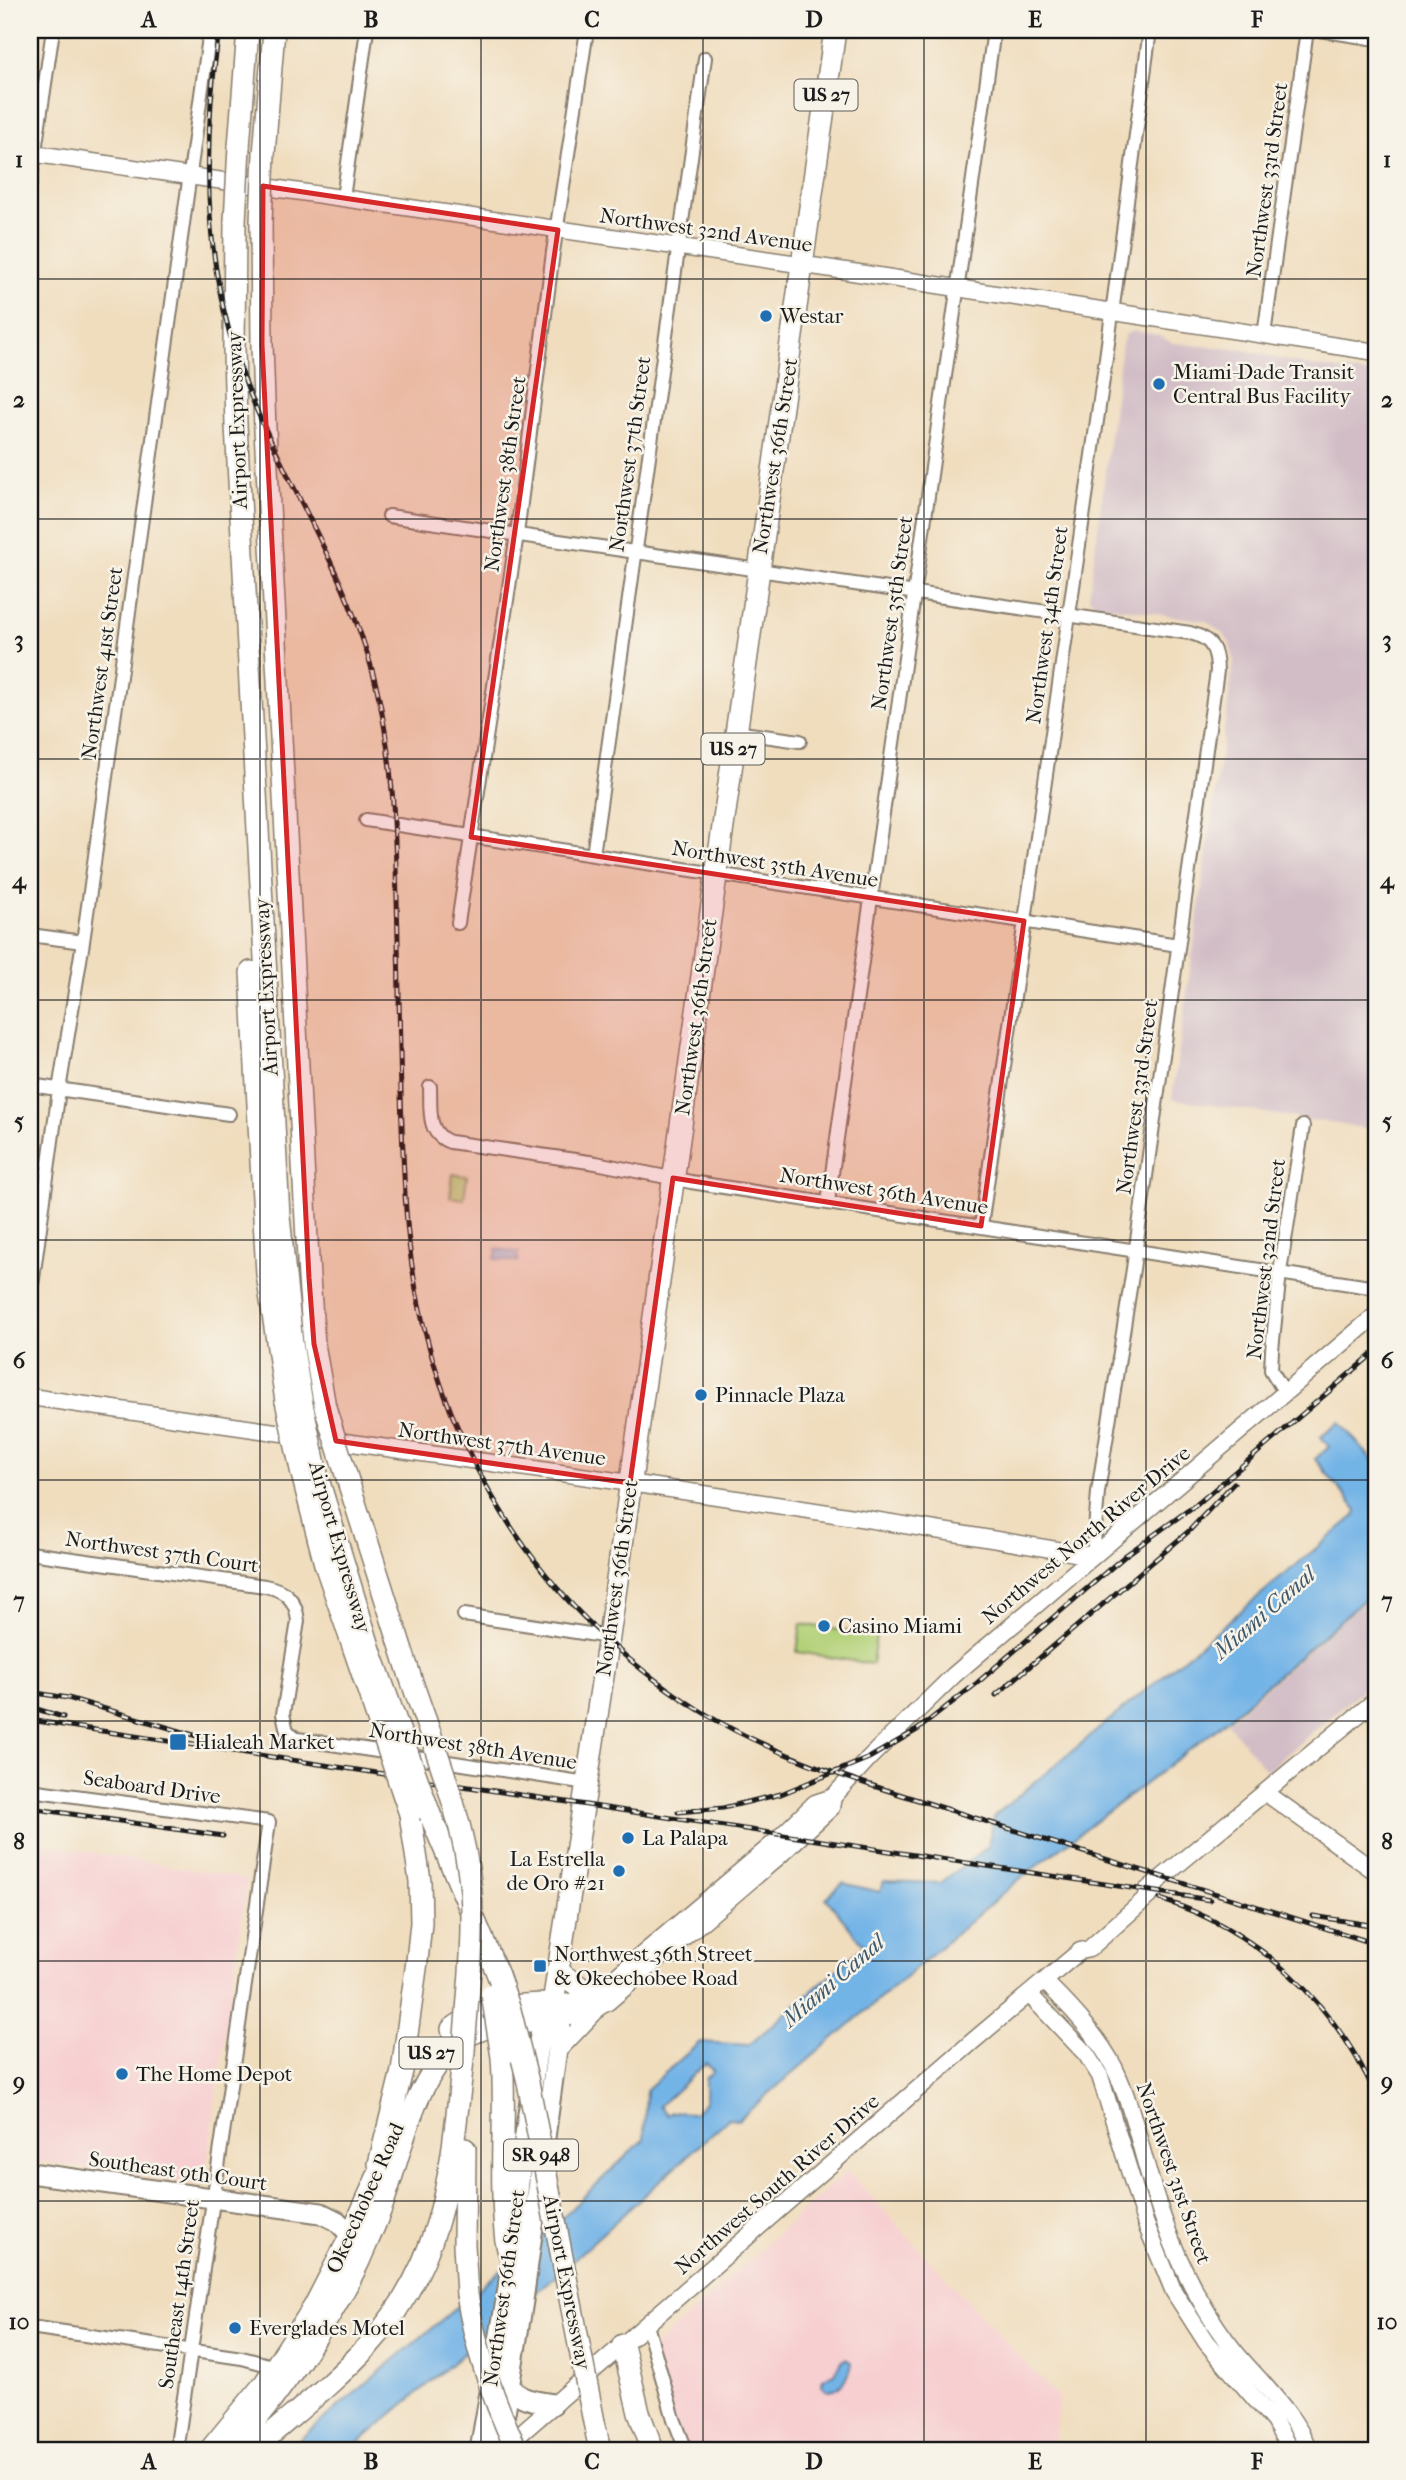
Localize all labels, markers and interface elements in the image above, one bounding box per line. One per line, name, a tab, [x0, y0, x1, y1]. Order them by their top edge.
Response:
text: A	[140, 6, 158, 33]
text: B	[364, 6, 379, 33]
text: C	[584, 6, 600, 33]
text: D	[805, 6, 823, 33]
text: E	[1028, 6, 1042, 33]
text: F	[1250, 6, 1264, 33]
road number: US 27	[794, 80, 858, 110]
street label: Northwest 33rd Street	[1241, 81, 1293, 279]
text: 1	[15, 146, 23, 173]
text: 1	[1383, 146, 1391, 173]
street label: Northwest 32nd Avenue	[598, 203, 814, 257]
place label: Westar	[779, 304, 844, 328]
marker: Westar	[758, 308, 774, 324]
street label: Airport Expressway	[222, 330, 252, 510]
street label: Northwest 37th Street	[604, 354, 656, 553]
street label: Northwest 36th Street	[748, 356, 802, 556]
place label: Miami-Dade Transit Central Bus Facility	[1173, 360, 1355, 408]
street label: Northwest 38th Street	[479, 374, 531, 574]
marker: Miami-Dade Transit Central Bus Facility	[1151, 376, 1167, 392]
text: 2	[13, 386, 25, 413]
text: 2	[1381, 386, 1393, 413]
street label: Northwest 35th Street	[866, 514, 918, 712]
street label: Northwest 34th Street	[1021, 524, 1073, 725]
street label: Northwest 41st Street	[77, 565, 127, 761]
text: 3	[14, 626, 24, 653]
text: 3	[1382, 626, 1392, 653]
road number: US 27	[702, 734, 764, 764]
street label: Northwest 35th Avenue	[670, 836, 880, 892]
text: 4	[11, 867, 27, 894]
text: 4	[1379, 867, 1395, 894]
street label: Airport Expressway	[249, 897, 283, 1077]
street label: Northwest 36th Street	[670, 917, 722, 1117]
street label: Northwest 33rd Street	[1111, 998, 1163, 1196]
text: 5	[14, 1107, 24, 1134]
text: 5	[1382, 1107, 1392, 1134]
street label: Northwest 32nd Street	[1242, 1157, 1290, 1361]
street label: Northwest 36th Avenue	[778, 1163, 990, 1219]
text: 6	[13, 1347, 26, 1374]
text: 6	[1381, 1347, 1394, 1374]
place label: Pinnacle Plaza	[715, 1383, 845, 1407]
marker: Pinnacle Plaza	[693, 1387, 709, 1403]
street label: Northwest 37th Avenue	[397, 1418, 607, 1470]
street label: Northwest North River Drive	[977, 1441, 1195, 1629]
street label: Airport Expressway	[304, 1457, 376, 1637]
street label: Northwest 36th Street	[591, 1478, 643, 1678]
street label: Northwest 37th Court	[64, 1527, 261, 1578]
water label: Miami Canal	[1206, 1560, 1323, 1666]
text: 7	[12, 1587, 25, 1614]
text: 7	[1380, 1587, 1393, 1614]
place label: Casino Miami	[838, 1614, 962, 1638]
marker: Casino Miami	[816, 1618, 832, 1634]
street label: Northwest 38th Avenue	[367, 1718, 579, 1774]
place label: Hialeah Market	[194, 1730, 335, 1754]
marker: Hialeah Market	[168, 1732, 188, 1752]
street label: Seaboard Drive	[82, 1765, 222, 1809]
place label: La Palapa	[642, 1826, 728, 1850]
text: 8	[13, 1828, 25, 1855]
text: 8	[1381, 1828, 1393, 1855]
marker: La Palapa	[620, 1830, 636, 1846]
place label: La Estrella de Oro #21	[507, 1847, 605, 1895]
marker: La Estrella de Oro #21	[611, 1863, 627, 1879]
water label: Miami Canal	[775, 1928, 892, 2034]
place label: Northwest 36th Street & Okeechobee Road	[554, 1942, 753, 1990]
marker: Northwest 36th Street & Okeechobee Road	[532, 1958, 548, 1974]
road number: US 27	[400, 2038, 462, 2068]
place label: The Home Depot	[136, 2062, 293, 2086]
marker: The Home Depot	[114, 2066, 130, 2082]
text: 9	[12, 2068, 25, 2095]
text: 9	[1380, 2068, 1393, 2095]
street label: Northwest 31st Street	[1132, 2079, 1217, 2267]
street label: Northwest South River Drive	[670, 2089, 884, 2279]
street label: Okeechobee Road	[321, 2118, 409, 2277]
road number: SR 948	[504, 2140, 578, 2170]
street label: Southeast 9th Court	[87, 2147, 269, 2195]
street label: Northwest 36th Street	[478, 2188, 530, 2388]
street label: Airport Expressway	[538, 2191, 596, 2372]
street label: Southeast 14th Street	[154, 2197, 204, 2390]
text: 10	[9, 2308, 29, 2335]
text: 10	[1377, 2308, 1397, 2335]
place label: Everglades Motel	[249, 2316, 405, 2340]
marker: Everglades Motel	[227, 2320, 243, 2336]
text: A	[140, 2448, 158, 2475]
text: B	[364, 2448, 379, 2475]
text: C	[584, 2448, 600, 2475]
text: D	[805, 2448, 823, 2475]
text: E	[1028, 2448, 1042, 2475]
text: F	[1250, 2448, 1264, 2475]

